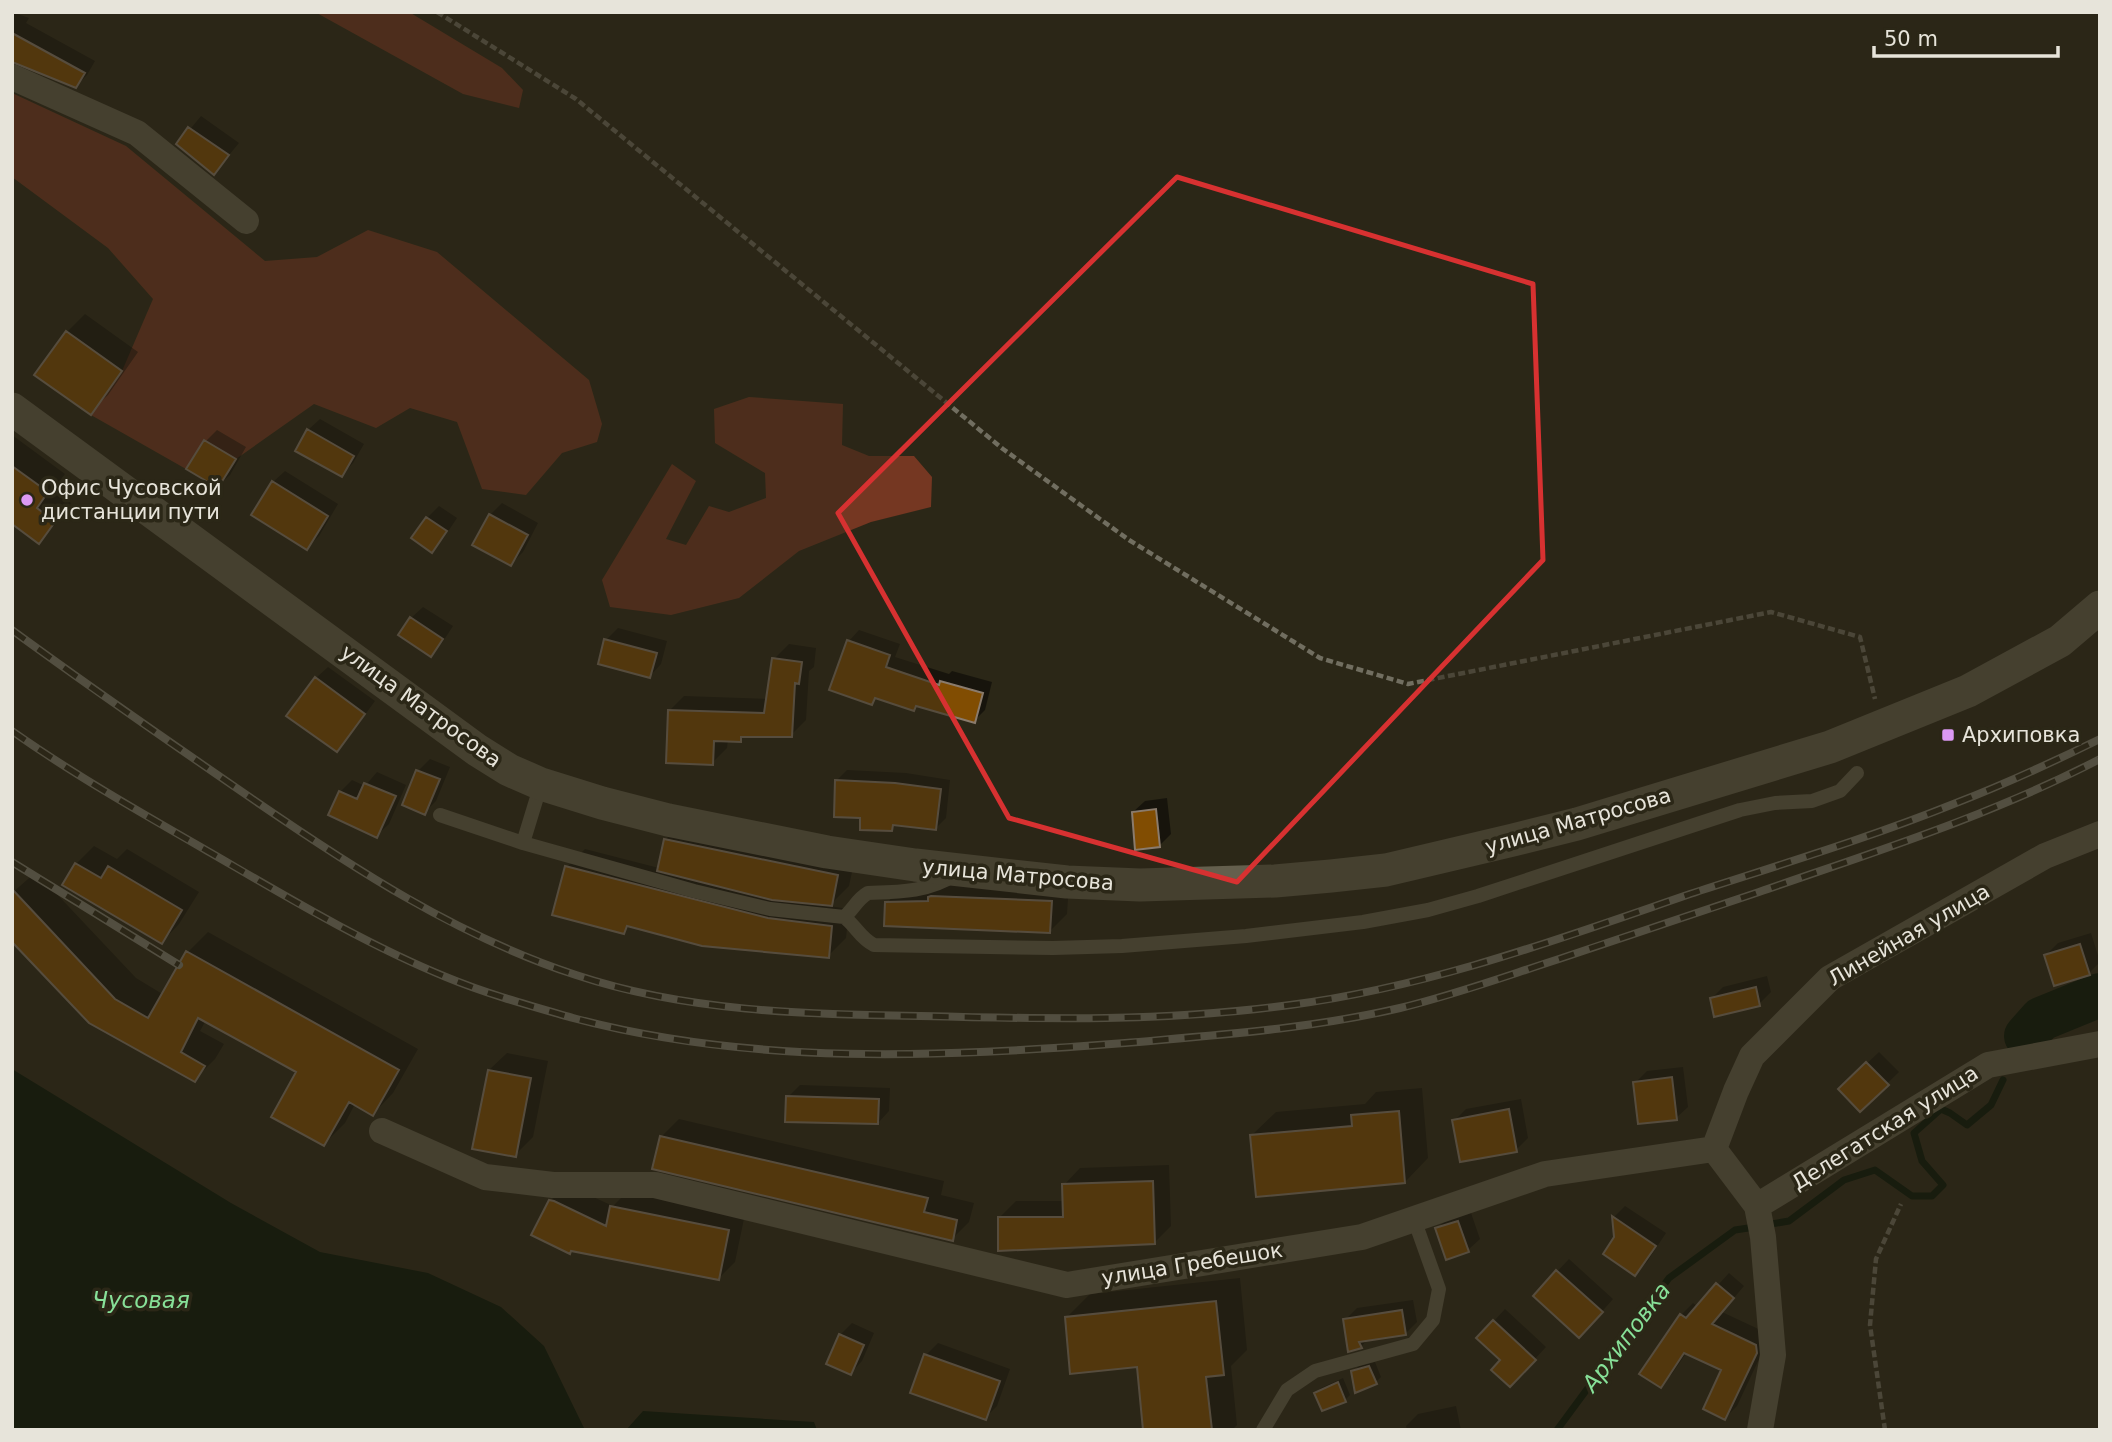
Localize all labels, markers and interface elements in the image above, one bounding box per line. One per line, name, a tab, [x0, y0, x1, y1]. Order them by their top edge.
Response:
scale bar	[1874, 14, 2058, 58]
text: 50 m	[1884, 27, 1938, 51]
place label: Офис Чусовской дистанции пути	[41, 476, 222, 524]
marker: Офис Чусовской дистанции пути	[19, 492, 35, 508]
street label: улица Матросова	[336, 640, 506, 772]
place label: Архиповка	[1962, 723, 2080, 747]
marker: Архиповка	[1940, 727, 1956, 743]
street label: улица Матросова	[1482, 783, 1674, 859]
street label: улица Матросова	[921, 855, 1115, 895]
street label: Линейная улица	[1824, 879, 1994, 991]
street label: Делегатская улица	[1788, 1061, 1982, 1195]
street label: улица Гребешок	[1100, 1238, 1284, 1290]
water label: Архиповка	[1575, 1277, 1675, 1398]
water label: Чусовая	[92, 1287, 190, 1313]

